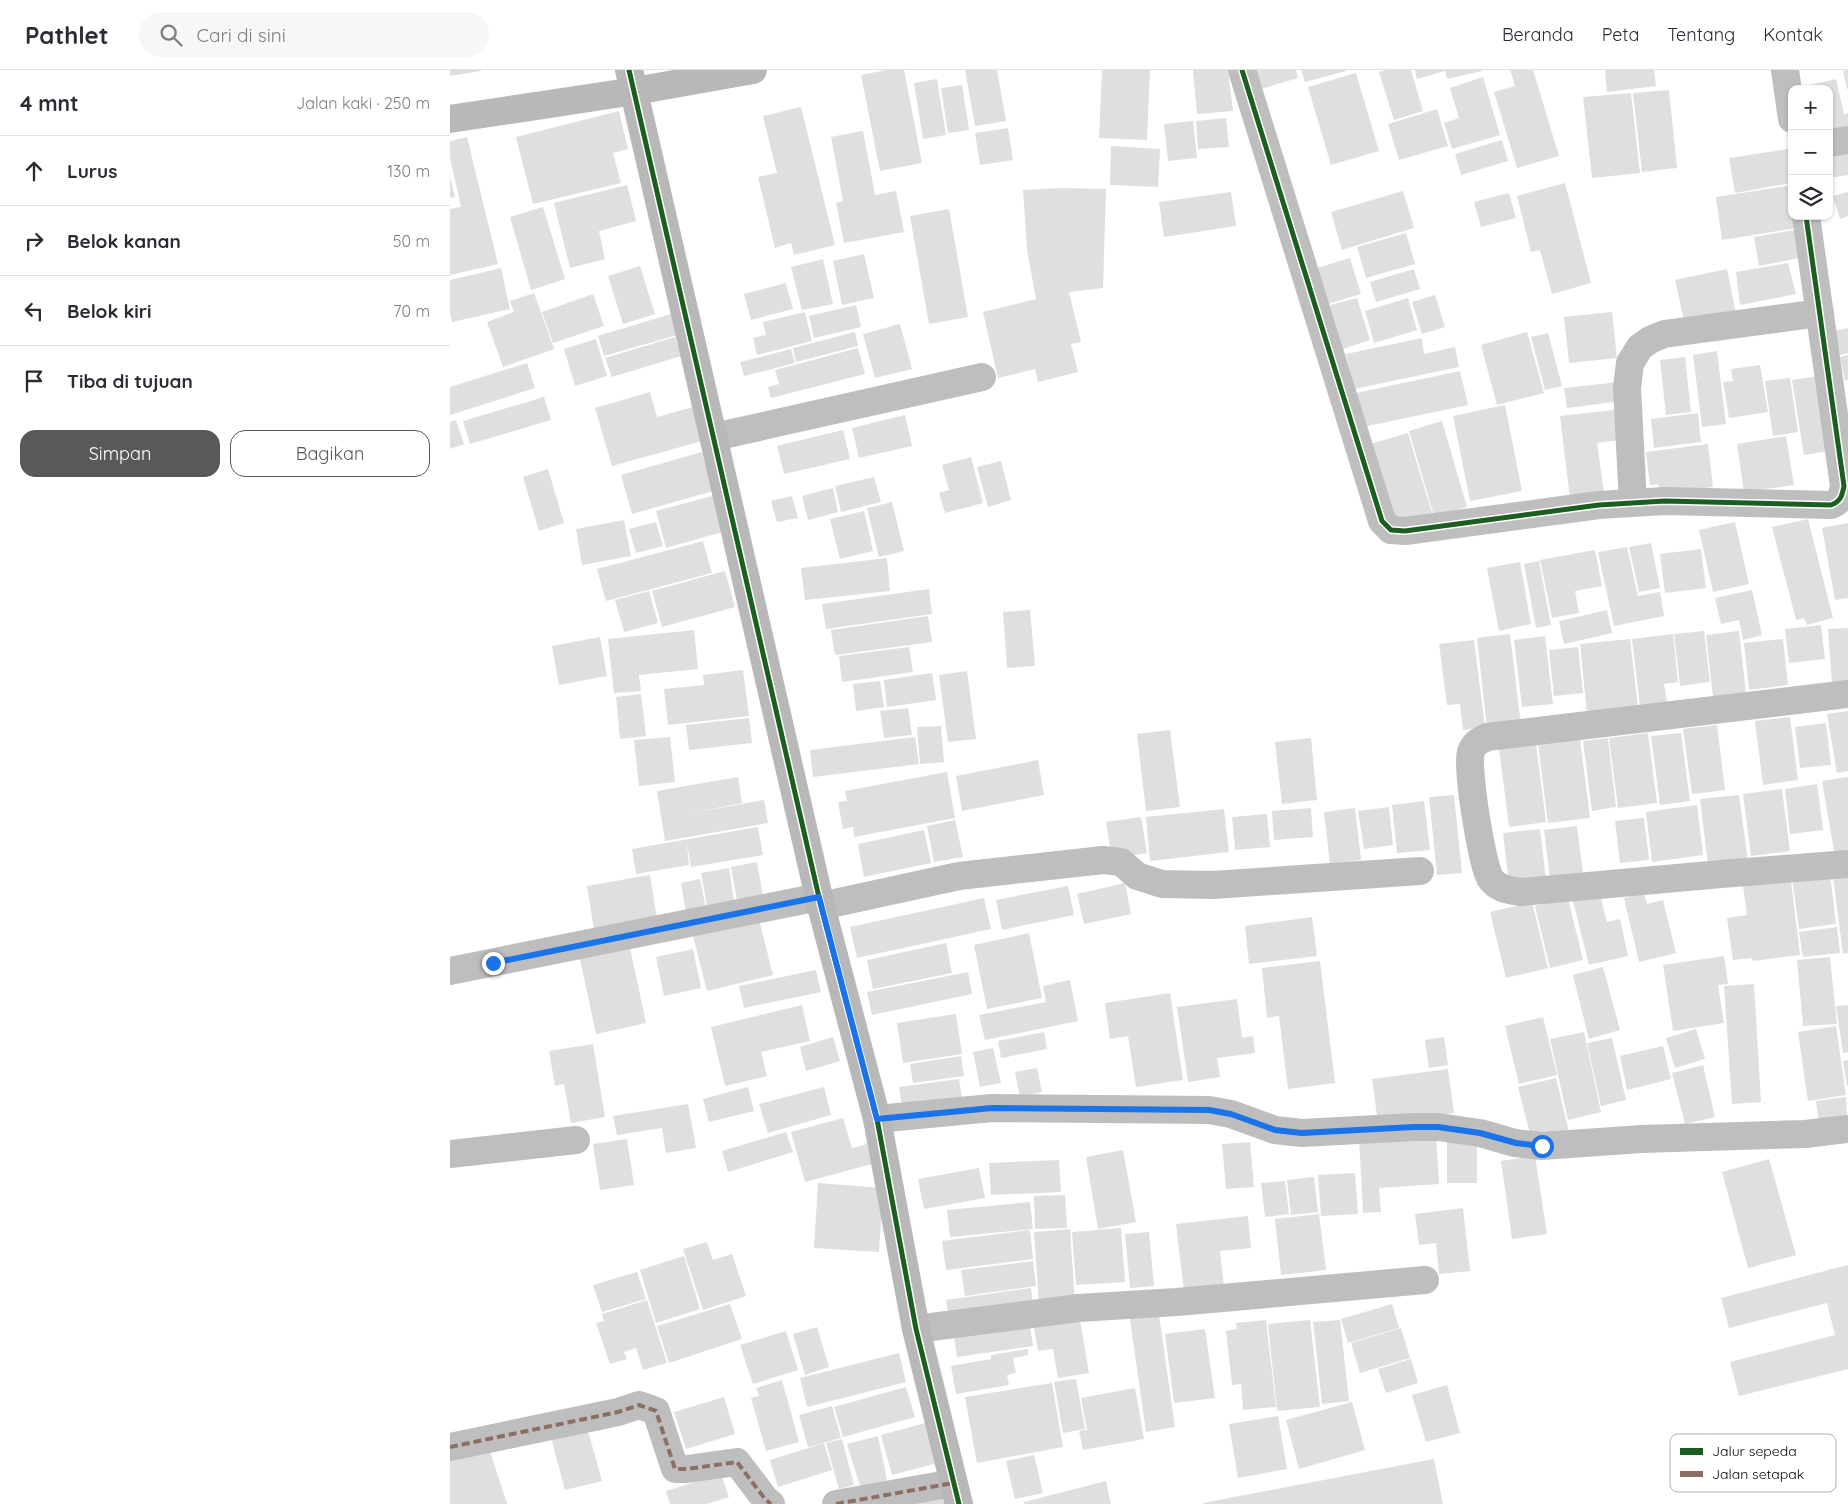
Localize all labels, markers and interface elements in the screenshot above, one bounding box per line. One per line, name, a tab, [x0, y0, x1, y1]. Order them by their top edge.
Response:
search box	[139, 12, 489, 57]
text: Pathlet	[25, 20, 109, 50]
icon: search	[157, 21, 185, 49]
text: Cari di sini	[197, 23, 286, 47]
text: Beranda	[1502, 23, 1574, 46]
text: Peta	[1602, 23, 1639, 46]
text: Tentang	[1667, 23, 1735, 46]
text: Kontak	[1763, 23, 1823, 46]
map controls	[1788, 85, 1833, 220]
button: +	[1788, 85, 1833, 130]
text: 4 mnt	[20, 90, 79, 116]
text: Jalan kaki · 250 m	[296, 93, 430, 113]
button: −	[1788, 130, 1833, 175]
icon: ahead	[20, 157, 48, 185]
text: Lurus	[67, 159, 117, 183]
text: 130 m	[387, 161, 430, 181]
button: layers	[1788, 175, 1833, 220]
icon: right	[20, 227, 48, 255]
text: Belok kanan	[67, 229, 181, 253]
text: 50 m	[393, 231, 430, 251]
icon: left	[20, 297, 48, 325]
text: Belok kiri	[67, 299, 152, 323]
text: 70 m	[393, 301, 430, 321]
icon: arrive	[20, 367, 48, 395]
text: Tiba di tujuan	[67, 369, 193, 393]
button: Simpan	[20, 430, 220, 477]
button: Bagikan	[230, 430, 430, 477]
route end	[482, 952, 505, 975]
route start	[1531, 1135, 1554, 1158]
legend	[1670, 1434, 1836, 1492]
text: Jalur sepeda	[1712, 1442, 1797, 1460]
text: Jalan setapak	[1712, 1465, 1804, 1483]

